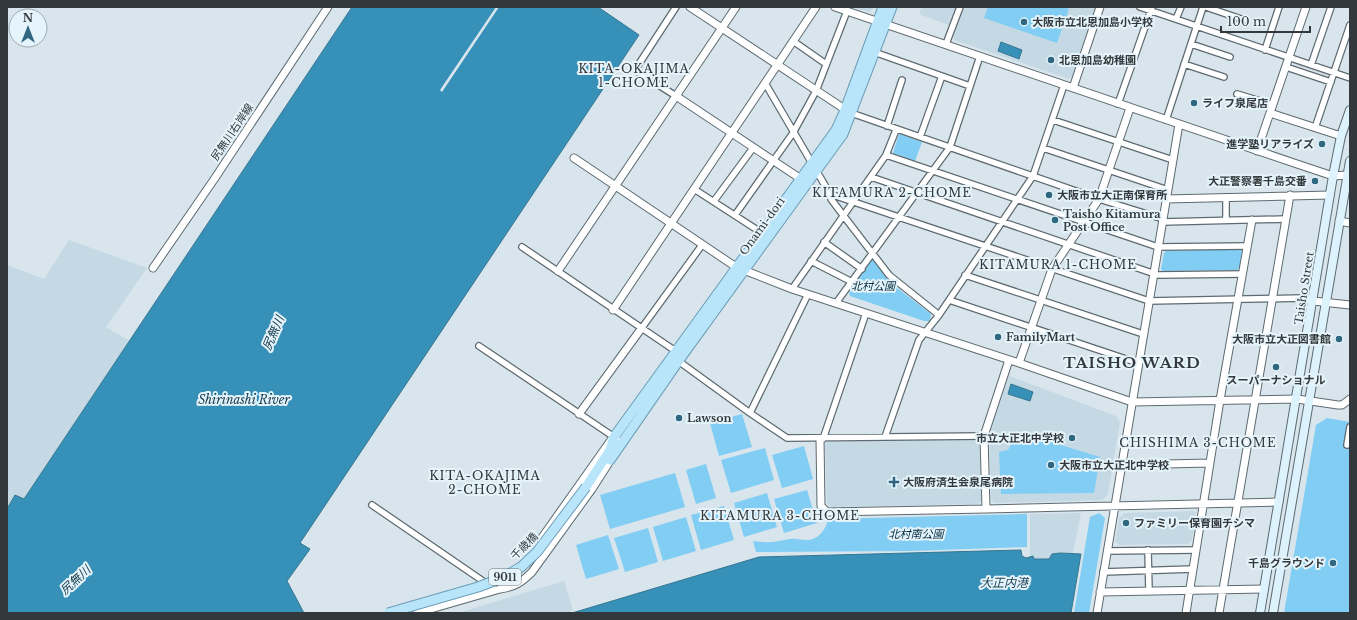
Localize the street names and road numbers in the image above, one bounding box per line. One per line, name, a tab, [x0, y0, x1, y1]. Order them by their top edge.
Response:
street label: 尻無川右岸線	[208, 101, 256, 163]
street label: Onami-dori	[736, 194, 788, 258]
street label: Taisho Street	[1291, 250, 1317, 325]
street label: 千歳橋	[507, 529, 541, 563]
road number: 9011	[489, 569, 521, 585]

